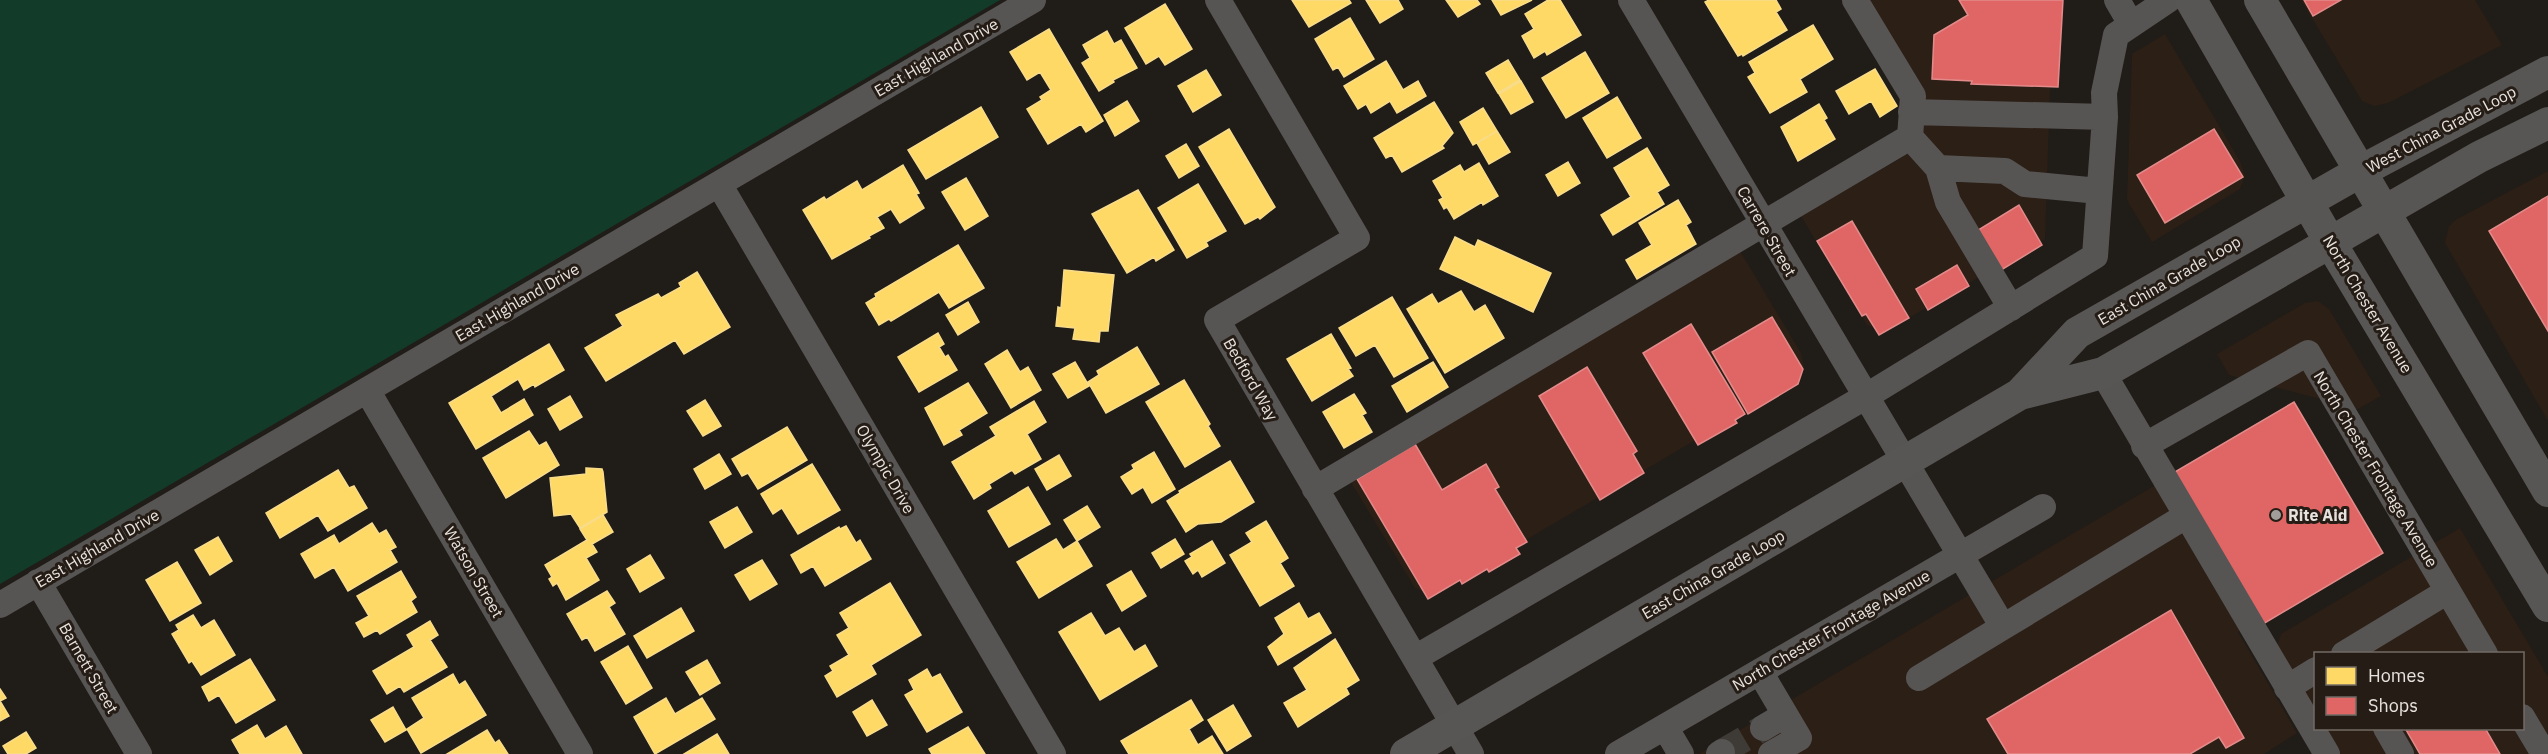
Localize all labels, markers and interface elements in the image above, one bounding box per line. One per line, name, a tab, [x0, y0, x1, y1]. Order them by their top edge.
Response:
street label: East Highland Drive	[870, 13, 1002, 101]
street label: West China Grade Loop	[2363, 81, 2519, 177]
street label: Carrere Street	[1733, 182, 1801, 280]
street label: East China Grade Loop	[2094, 231, 2244, 329]
street label: North Chester Avenue	[2319, 231, 2417, 377]
street label: East Highland Drive	[451, 258, 583, 346]
street label: Bedford Way	[1219, 334, 1283, 424]
street label: North Chester Frontage Avenue	[2309, 367, 2443, 571]
street label: Olympic Drive	[852, 421, 920, 517]
street label: East Highland Drive	[31, 504, 163, 592]
place label: Rite Aid	[2288, 505, 2347, 525]
marker: Rite Aid	[2269, 508, 2283, 522]
street label: Watson Street	[440, 523, 508, 621]
street label: East China Grade Loop	[1638, 525, 1788, 623]
street label: North Chester Frontage Avenue	[1729, 565, 1934, 695]
street label: Barnett Street	[55, 619, 123, 717]
legend	[2314, 652, 2524, 730]
text: Homes	[2368, 664, 2425, 687]
text: Shops	[2368, 694, 2418, 717]

